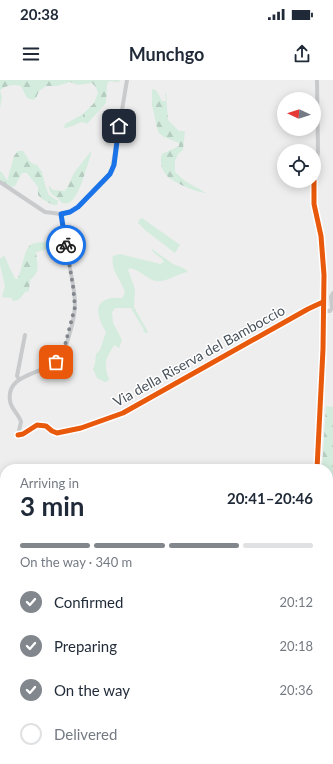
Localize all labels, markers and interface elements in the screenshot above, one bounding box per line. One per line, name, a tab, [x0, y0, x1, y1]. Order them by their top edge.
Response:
text: 20:38	[20, 5, 59, 23]
icon: menu	[20, 43, 42, 65]
text: Munchgo	[129, 43, 204, 65]
icon: share	[291, 43, 313, 65]
north arrow	[277, 92, 321, 136]
map controls	[277, 92, 321, 188]
pin	[102, 109, 136, 143]
icon: home	[108, 115, 130, 137]
button: locate	[277, 144, 321, 188]
courier	[46, 225, 86, 265]
icon: bike	[55, 234, 77, 256]
street label: Via della Riserva del Bamboccio	[110, 301, 288, 410]
pin	[39, 345, 73, 379]
icon: bag	[45, 351, 67, 373]
text: Arriving in	[20, 475, 79, 491]
text: 20:41–20:46	[227, 489, 313, 507]
text: 3 min	[20, 490, 84, 522]
text: On the way · 340 m	[20, 554, 132, 570]
icon: check	[20, 591, 42, 613]
text: Confirmed	[54, 593, 123, 611]
text: 20:12	[280, 594, 313, 610]
icon: check	[20, 635, 42, 657]
text: Preparing	[54, 637, 117, 655]
text: 20:18	[280, 638, 313, 654]
icon: check	[20, 679, 42, 701]
text: On the way	[54, 681, 130, 699]
text: 20:36	[280, 682, 313, 698]
text: Delivered	[54, 725, 117, 743]

